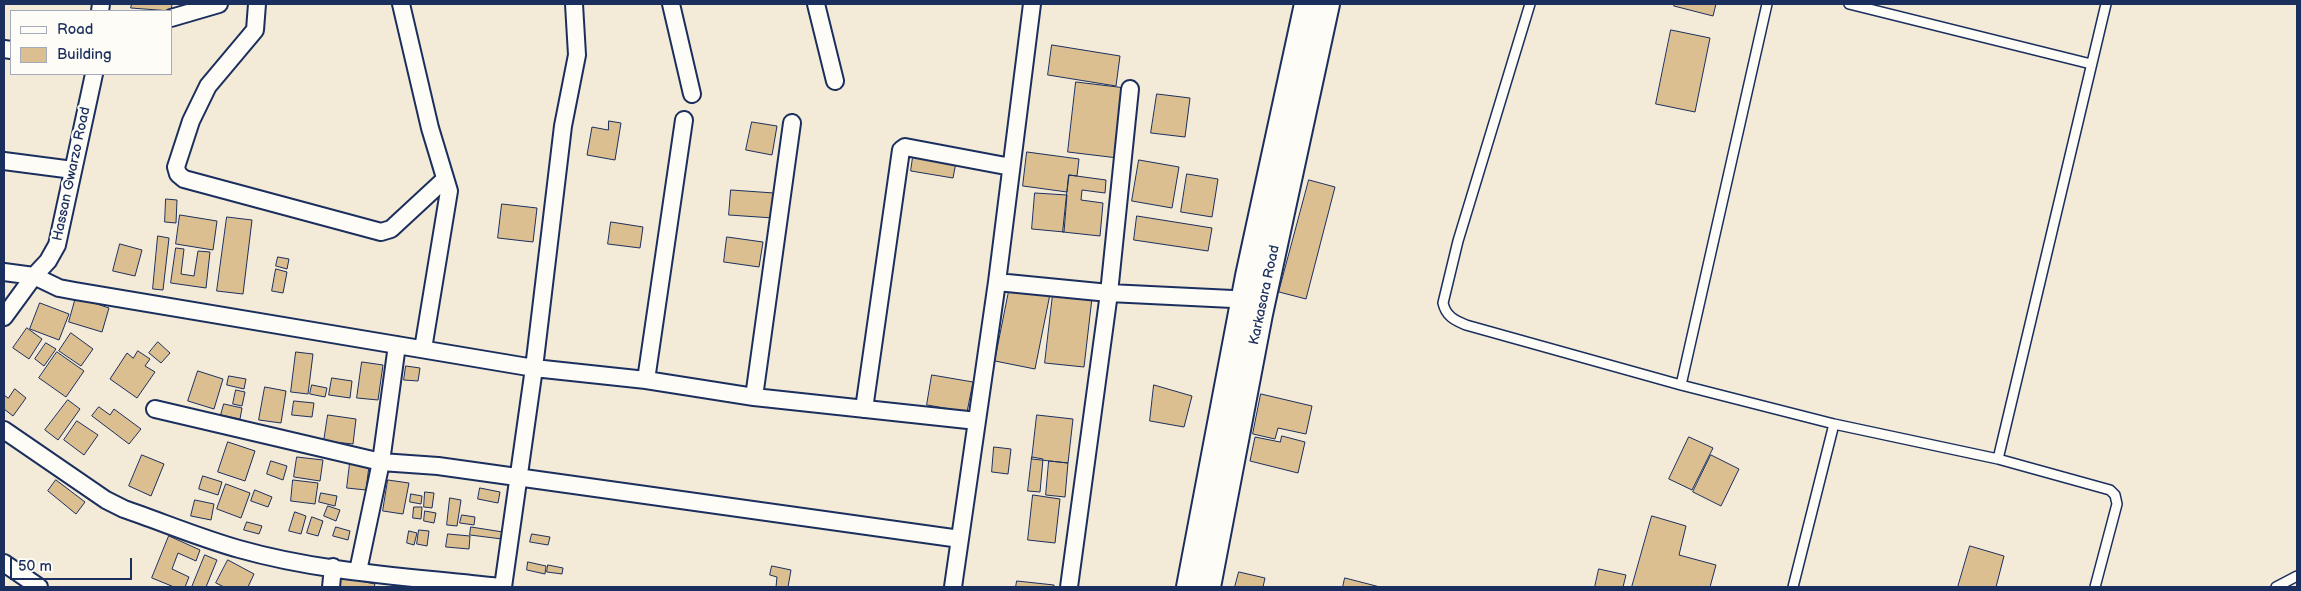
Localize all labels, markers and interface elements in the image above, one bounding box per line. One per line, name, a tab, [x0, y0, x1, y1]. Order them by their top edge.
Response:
legend	[10, 10, 172, 75]
text: Road	[57, 20, 93, 39]
text: Building	[57, 45, 112, 64]
street label: Hassan Gwarzo Road	[50, 105, 94, 243]
street label: Karkasara Road	[1246, 244, 1284, 346]
scale bar	[12, 548, 135, 580]
text: 50 m	[18, 557, 52, 576]

